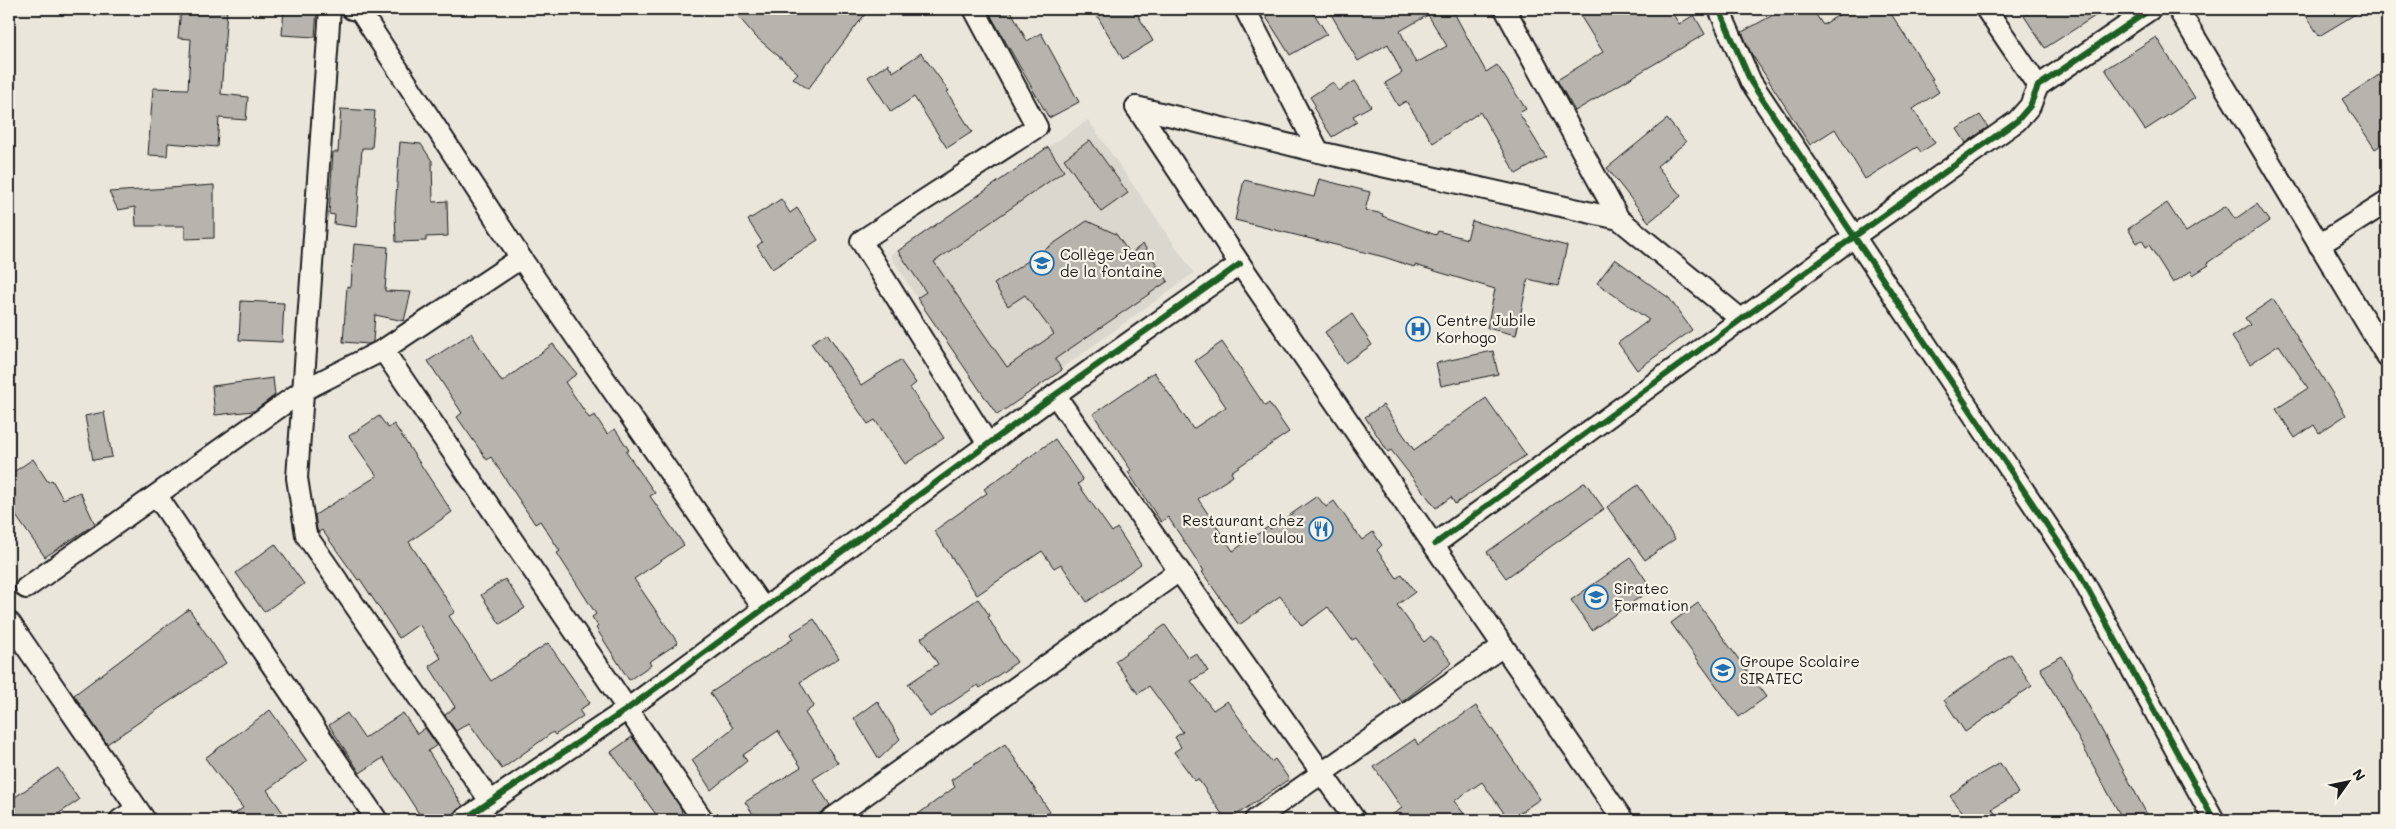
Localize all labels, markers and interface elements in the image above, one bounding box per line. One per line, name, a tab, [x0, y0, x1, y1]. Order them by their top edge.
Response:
place label: Collège Jean de la fontaine	[1060, 244, 1163, 281]
school or university icon: Collège Jean de la fontaine	[1029, 250, 1055, 276]
place label: Centre Jubile Korhogo	[1436, 310, 1536, 347]
hospital icon: Centre Jubile Korhogo	[1405, 316, 1431, 342]
place label: Restaurant chez tantie loulou	[1182, 510, 1304, 547]
restaurant icon: Restaurant chez tantie loulou	[1308, 516, 1334, 542]
place label: Siratec Formation	[1614, 578, 1689, 615]
school or university icon: Siratec Formation	[1583, 584, 1609, 610]
place label: Groupe Scolaire SIRATEC	[1740, 651, 1860, 688]
school or university icon: Groupe Scolaire SIRATEC	[1710, 657, 1736, 683]
north arrow	[2324, 756, 2374, 806]
text: N	[2348, 765, 2370, 784]

